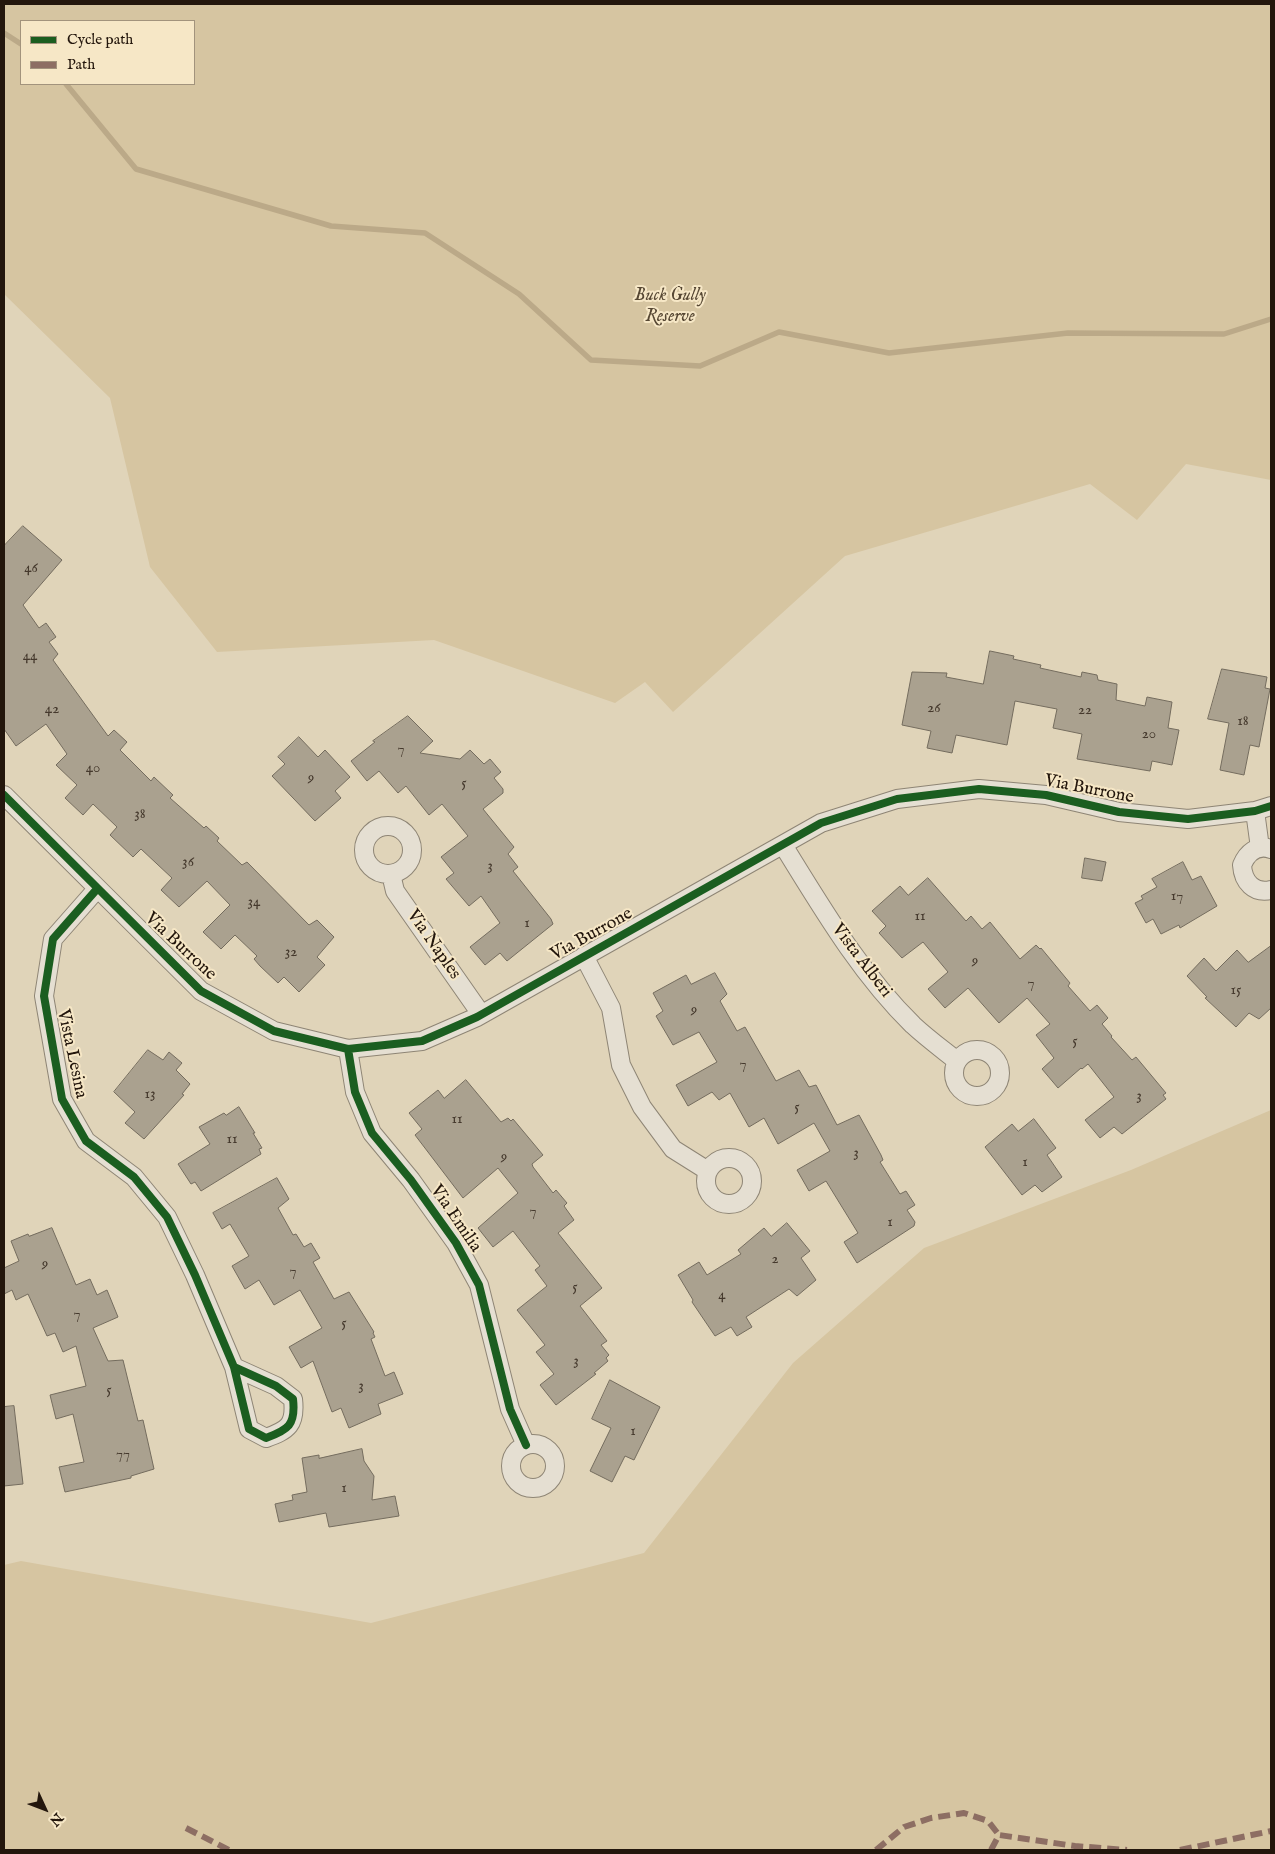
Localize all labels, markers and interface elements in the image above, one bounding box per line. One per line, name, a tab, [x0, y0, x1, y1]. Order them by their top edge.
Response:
legend	[20, 20, 195, 85]
text: Cycle path	[67, 30, 133, 49]
text: Path	[67, 55, 95, 74]
park label: Buck Gully Reserve	[634, 285, 706, 328]
house number: 46	[24, 560, 38, 578]
house number: 44	[23, 648, 37, 666]
house number: 26	[927, 700, 941, 718]
house number: 42	[45, 701, 59, 719]
house number: 22	[1078, 702, 1092, 720]
house number: 18	[1237, 713, 1249, 731]
house number: 20	[1142, 726, 1156, 744]
house number: 7	[397, 741, 405, 759]
house number: 40	[86, 760, 100, 778]
house number: 9	[308, 770, 314, 788]
street label: Via Burrone	[1043, 771, 1135, 809]
house number: 5	[461, 775, 467, 793]
house number: 38	[134, 806, 146, 824]
house number: 36	[182, 854, 194, 872]
house number: 3	[487, 858, 493, 876]
house number: 17	[1171, 888, 1183, 906]
house number: 34	[248, 894, 260, 912]
street label: Via Burrone	[547, 904, 637, 966]
street label: Via Naples	[401, 906, 465, 984]
street label: Via Burrone	[140, 908, 220, 986]
house number: 11	[914, 908, 926, 926]
house number: 1	[524, 915, 530, 933]
street label: Vista Alberi	[826, 920, 896, 1002]
house number: 32	[285, 944, 297, 962]
house number: 9	[972, 953, 978, 971]
house number: 7	[1027, 975, 1035, 993]
house number: 15	[1230, 982, 1242, 1000]
house number: 9	[691, 1002, 697, 1020]
street label: Vista Lesina	[51, 1007, 91, 1101]
house number: 5	[1072, 1033, 1078, 1051]
house number: 7	[739, 1056, 747, 1074]
house number: 13	[144, 1086, 156, 1104]
house number: 3	[1136, 1088, 1142, 1106]
house number: 5	[794, 1099, 800, 1117]
house number: 11	[451, 1111, 463, 1129]
house number: 11	[226, 1131, 238, 1149]
house number: 3	[853, 1145, 859, 1163]
house number: 9	[501, 1149, 507, 1167]
house number: 1	[1022, 1154, 1028, 1172]
street label: Via Emilia	[425, 1181, 485, 1257]
house number: 7	[529, 1203, 537, 1221]
house number: 1	[887, 1214, 893, 1232]
house number: 2	[771, 1251, 779, 1269]
house number: 9	[42, 1256, 48, 1274]
house number: 7	[289, 1263, 297, 1281]
house number: 5	[572, 1279, 578, 1297]
house number: 4	[718, 1287, 726, 1305]
house number: 7	[73, 1306, 81, 1324]
house number: 5	[341, 1315, 347, 1333]
house number: 3	[573, 1353, 579, 1371]
house number: 3	[358, 1378, 364, 1396]
house number: 5	[106, 1382, 112, 1400]
house number: 1	[630, 1423, 636, 1441]
house number: 77	[116, 1446, 130, 1464]
house number: 1	[341, 1480, 347, 1498]
north arrow	[20, 1784, 70, 1834]
text: N	[45, 1809, 67, 1830]

